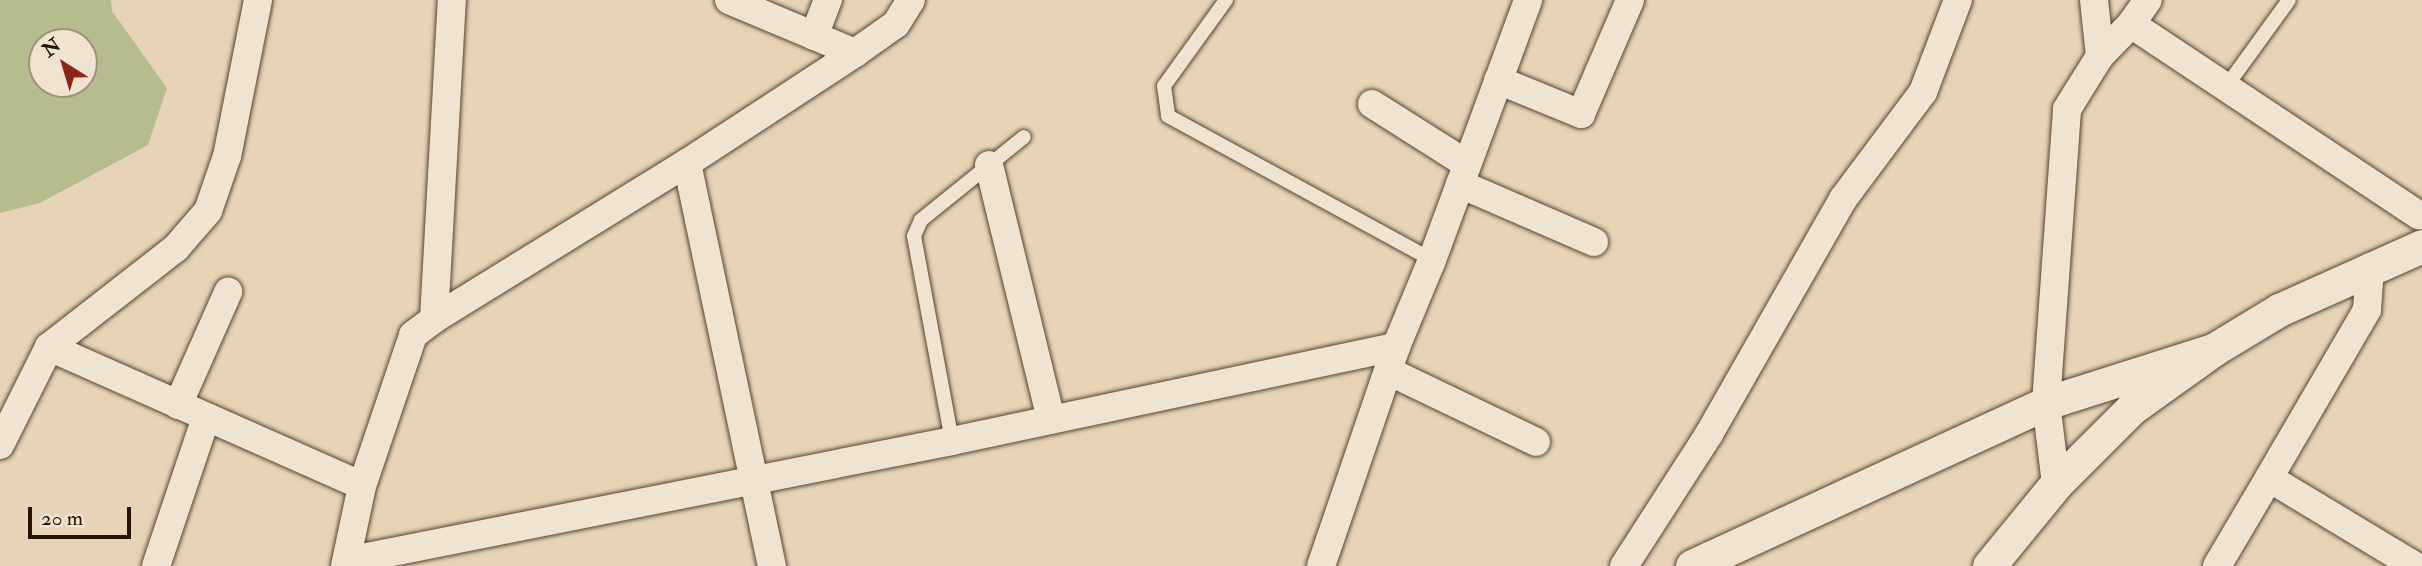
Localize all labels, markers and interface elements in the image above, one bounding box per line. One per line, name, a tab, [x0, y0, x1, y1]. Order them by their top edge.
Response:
north arrow	[28, 28, 98, 98]
text: N	[38, 33, 66, 63]
scale bar	[32, 492, 135, 536]
text: 20 m	[41, 505, 83, 532]

